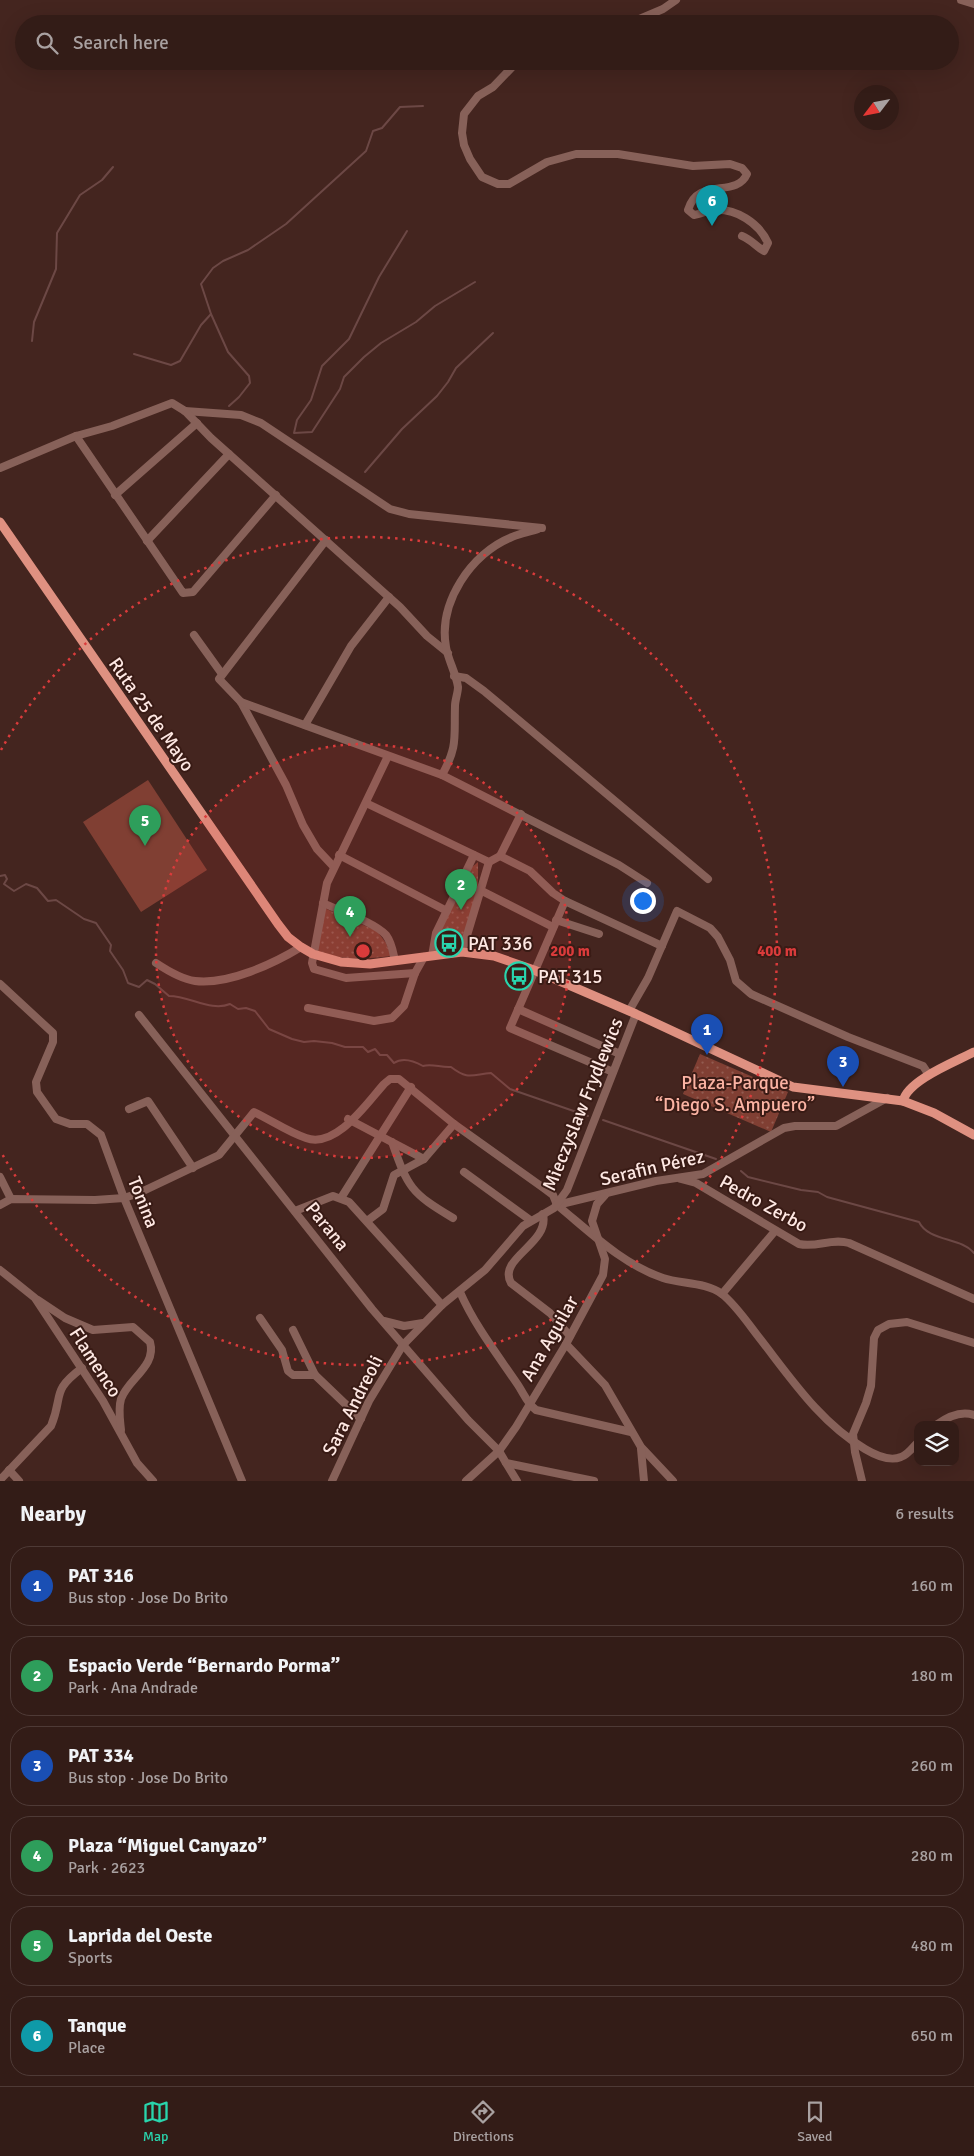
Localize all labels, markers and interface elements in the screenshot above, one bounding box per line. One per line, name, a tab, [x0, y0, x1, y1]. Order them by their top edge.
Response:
search box	[15, 15, 959, 70]
icon: search	[33, 29, 61, 57]
text: Search here	[73, 31, 169, 55]
north arrow	[854, 85, 899, 130]
pin: 6	[696, 185, 728, 226]
street label: Ruta 25 de Mayo	[103, 653, 199, 776]
pin: 5	[129, 805, 161, 846]
pin: 2	[445, 869, 477, 910]
your location	[630, 888, 656, 914]
pin: 4	[334, 896, 366, 937]
bus stop icon: PAT 336	[434, 928, 464, 958]
place label: PAT 336	[468, 932, 532, 956]
centre of rings	[354, 942, 372, 960]
text: 200 m	[550, 942, 590, 960]
text: 400 m	[757, 942, 797, 960]
bus stop icon: PAT 315	[504, 961, 534, 991]
place label: PAT 315	[538, 965, 602, 989]
street label: Mieczyslaw Frydlewics	[537, 1014, 629, 1194]
pin: 1	[691, 1014, 723, 1055]
pin: 3	[827, 1046, 859, 1087]
park label: Plaza-Parque “Diego S. Ampuero”	[655, 1071, 815, 1117]
street label: Serafin Pérez	[598, 1144, 707, 1192]
street label: Pedro Zerbo	[715, 1170, 812, 1238]
street label: Tonina	[122, 1173, 164, 1232]
street label: Parana	[300, 1197, 354, 1256]
street label: Ana Aguilar	[516, 1291, 584, 1386]
street label: Flamenco	[64, 1323, 127, 1402]
street label: Sara Andreoli	[317, 1351, 388, 1460]
map controls	[914, 1421, 959, 1466]
button: layers	[914, 1421, 959, 1466]
text: Nearby	[20, 1501, 86, 1527]
text: 6 results	[895, 1504, 954, 1524]
text: PAT 316	[68, 1564, 134, 1588]
text: 1	[33, 1576, 41, 1596]
text: 160 m	[911, 1576, 953, 1596]
text: Bus stop · Jose Do Brito	[68, 1588, 228, 1608]
text: Espacio Verde “Bernardo Porma”	[68, 1654, 340, 1678]
text: 2	[33, 1666, 41, 1686]
text: 180 m	[911, 1666, 953, 1686]
text: Park · Ana Andrade	[68, 1678, 198, 1698]
text: PAT 334	[68, 1744, 134, 1768]
text: 3	[33, 1756, 41, 1776]
text: 260 m	[911, 1756, 953, 1776]
text: Bus stop · Jose Do Brito	[68, 1768, 228, 1788]
text: Plaza “Miguel Canyazo”	[68, 1834, 267, 1858]
text: 4	[33, 1846, 41, 1866]
text: 280 m	[911, 1846, 953, 1866]
text: Park · 2623	[68, 1858, 145, 1878]
text: Laprida del Oeste	[68, 1924, 212, 1948]
text: 5	[33, 1936, 41, 1956]
text: 480 m	[911, 1936, 953, 1956]
text: Sports	[68, 1948, 113, 1968]
text: Tanque	[68, 2014, 127, 2038]
text: 6	[33, 2026, 41, 2046]
text: 650 m	[911, 2026, 953, 2046]
text: Place	[68, 2038, 105, 2058]
tab: Map	[142, 2098, 170, 2145]
tab: Directions	[453, 2098, 514, 2145]
tab: Saved	[797, 2098, 832, 2145]

